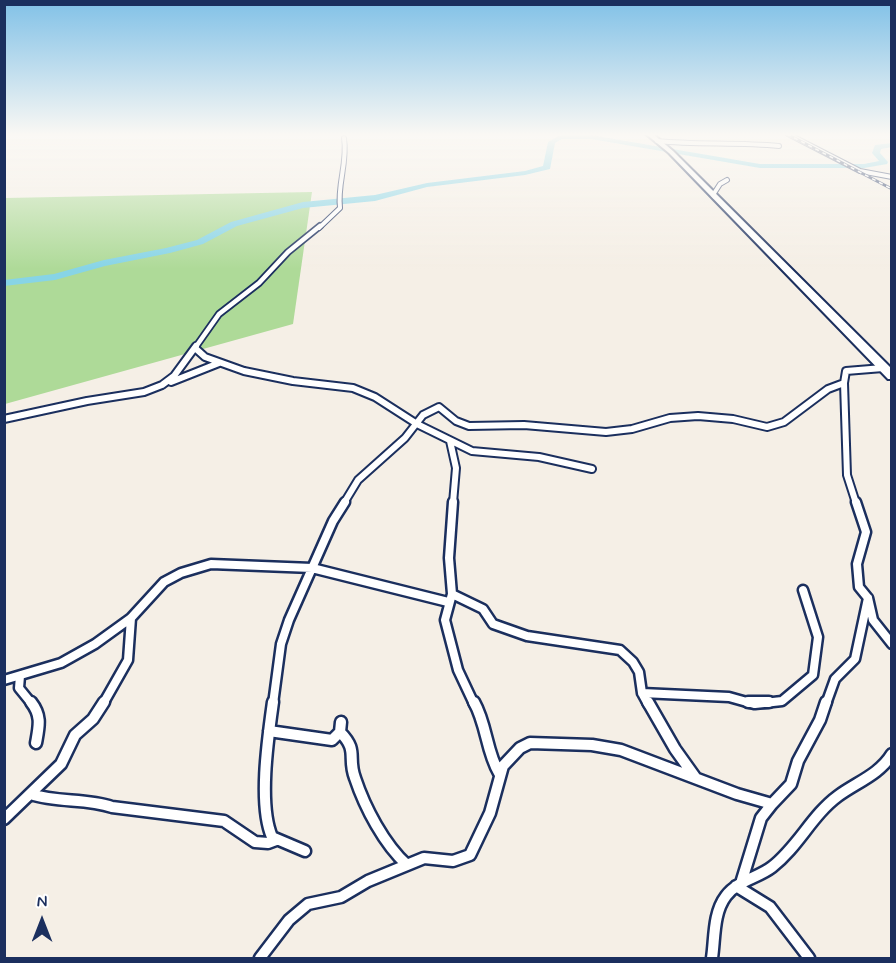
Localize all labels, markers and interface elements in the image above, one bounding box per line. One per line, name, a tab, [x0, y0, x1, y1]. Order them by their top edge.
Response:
north arrow	[12, 891, 72, 951]
text: N	[37, 892, 47, 913]

